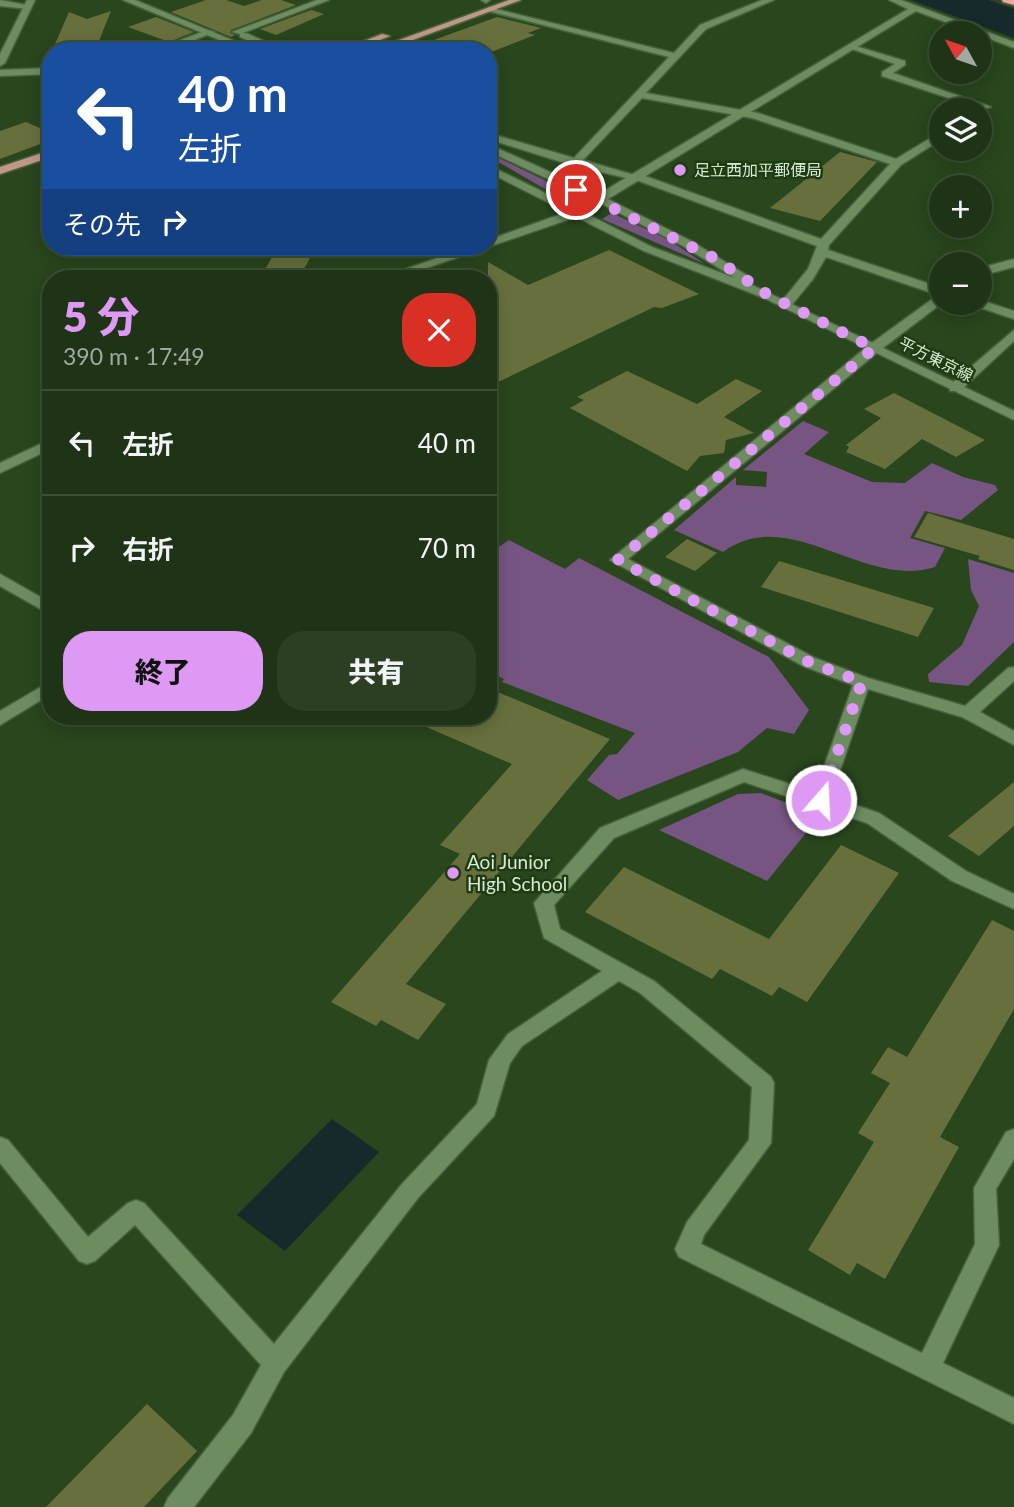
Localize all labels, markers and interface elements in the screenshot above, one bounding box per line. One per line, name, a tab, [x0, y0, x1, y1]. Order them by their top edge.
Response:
north arrow	[929, 21, 992, 84]
map controls	[929, 21, 992, 315]
text: 40 m	[178, 64, 288, 122]
icon: left	[63, 70, 154, 161]
button: layers	[929, 98, 992, 161]
text: 左折	[178, 128, 242, 167]
pin	[546, 160, 606, 220]
place label: 足立西加平郵便局	[694, 160, 822, 179]
marker: 足立西加平郵便局	[672, 162, 688, 178]
icon: arrive	[557, 171, 595, 209]
button: +	[929, 175, 992, 238]
icon: right	[155, 203, 193, 241]
text: その先	[63, 208, 141, 240]
button: −	[929, 252, 992, 315]
text: 5 分	[63, 291, 139, 341]
button: close	[402, 293, 476, 367]
street label: 平方東京線	[896, 332, 976, 385]
text: 390 m · 17:49	[63, 342, 205, 370]
icon: left	[63, 424, 101, 462]
text: 40 m	[418, 427, 476, 459]
text: 左折	[122, 428, 174, 460]
icon: right	[63, 529, 101, 567]
text: 70 m	[418, 532, 476, 564]
text: 右折	[122, 533, 174, 565]
button: 終了	[63, 631, 263, 711]
button: 共有	[277, 631, 476, 711]
position arrow	[784, 763, 858, 837]
place label: Aoi Junior High School	[467, 850, 567, 895]
marker: Aoi Junior High School	[445, 865, 461, 881]

